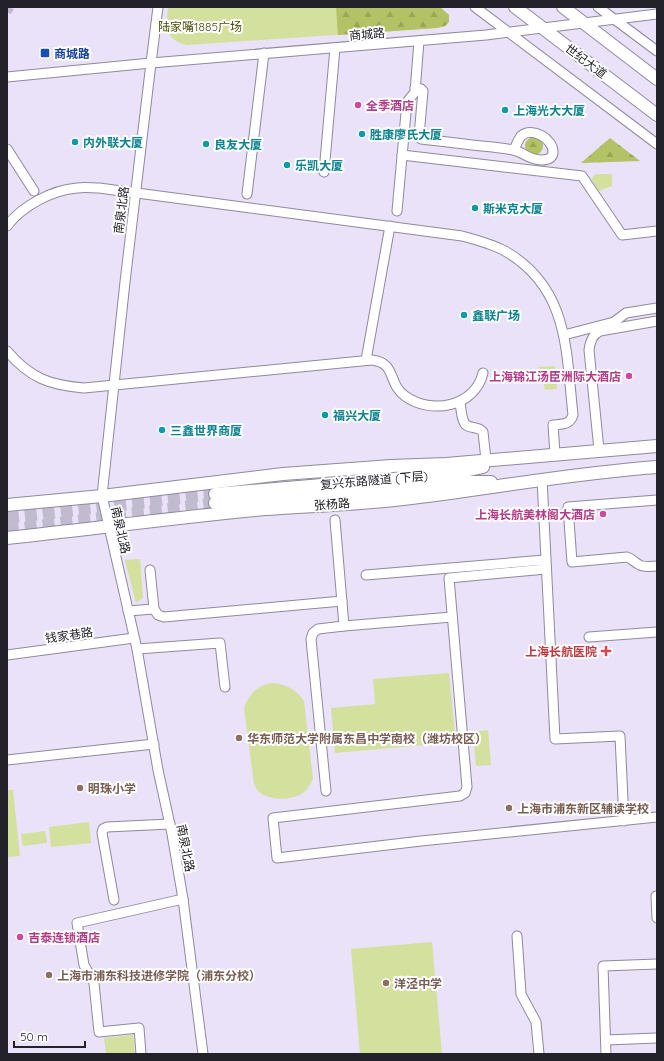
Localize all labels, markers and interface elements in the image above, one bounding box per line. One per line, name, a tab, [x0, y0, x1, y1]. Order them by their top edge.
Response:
park label: 陆家嘴1885广场	[158, 19, 242, 34]
street label: 商城路	[348, 25, 386, 43]
street label: 世纪大道	[562, 41, 610, 81]
place label: 商城路	[54, 46, 90, 61]
marker: 商城路	[39, 47, 51, 59]
place label: 全季酒店	[366, 98, 414, 113]
marker: 全季酒店	[353, 100, 363, 110]
place label: 上海光大大厦	[513, 103, 585, 118]
marker: 上海光大大厦	[500, 105, 510, 115]
place label: 胜康廖氏大厦	[370, 127, 442, 142]
marker: 胜康廖氏大厦	[357, 129, 367, 139]
place label: 内外联大厦	[83, 135, 143, 150]
marker: 内外联大厦	[70, 137, 80, 147]
place label: 良友大厦	[214, 137, 262, 152]
marker: 良友大厦	[201, 139, 211, 149]
place label: 乐凯大厦	[295, 158, 343, 173]
marker: 乐凯大厦	[282, 160, 292, 170]
street label: 南泉北路	[111, 185, 131, 235]
place label: 斯米克大厦	[483, 201, 543, 216]
marker: 斯米克大厦	[470, 203, 480, 213]
place label: 鑫联广场	[472, 308, 520, 323]
marker: 鑫联广场	[459, 310, 469, 320]
place label: 上海锦江汤臣洲际大酒店	[489, 369, 621, 384]
marker: 上海锦江汤臣洲际大酒店	[624, 371, 634, 381]
place label: 福兴大厦	[333, 408, 381, 423]
marker: 福兴大厦	[320, 410, 330, 420]
place label: 三鑫世界商厦	[170, 423, 242, 438]
marker: 三鑫世界商厦	[157, 425, 167, 435]
street label: 复兴东路隧道 (下层)	[319, 468, 429, 492]
street label: 张杨路	[314, 495, 350, 513]
street label: 南泉北路	[108, 505, 134, 555]
place label: 上海长航美林阁大酒店	[475, 507, 595, 522]
marker: 上海长航美林阁大酒店	[598, 509, 608, 519]
street label: 钱家巷路	[44, 624, 94, 646]
place label: 上海长航医院	[525, 644, 597, 659]
marker: 上海长航医院	[600, 645, 612, 657]
place label: 华东师范大学附属东昌中学南校（潍坊校区）	[247, 731, 487, 746]
marker: 华东师范大学附属东昌中学南校（潍坊校区）	[234, 733, 244, 743]
place label: 明珠小学	[88, 781, 136, 796]
marker: 明珠小学	[75, 783, 85, 793]
place label: 上海市浦东新区辅读学校	[517, 801, 649, 816]
marker: 上海市浦东新区辅读学校	[504, 803, 514, 813]
street label: 南泉北路	[174, 823, 198, 873]
place label: 吉泰连锁酒店	[28, 930, 100, 945]
marker: 吉泰连锁酒店	[15, 932, 25, 942]
place label: 上海市浦东科技进修学院（浦东分校）	[57, 968, 261, 983]
marker: 上海市浦东科技进修学院（浦东分校）	[44, 970, 54, 980]
place label: 洋泾中学	[394, 976, 442, 991]
marker: 洋泾中学	[381, 978, 391, 988]
scale bar	[14, 1023, 85, 1049]
text: 50 m	[20, 1029, 48, 1044]

